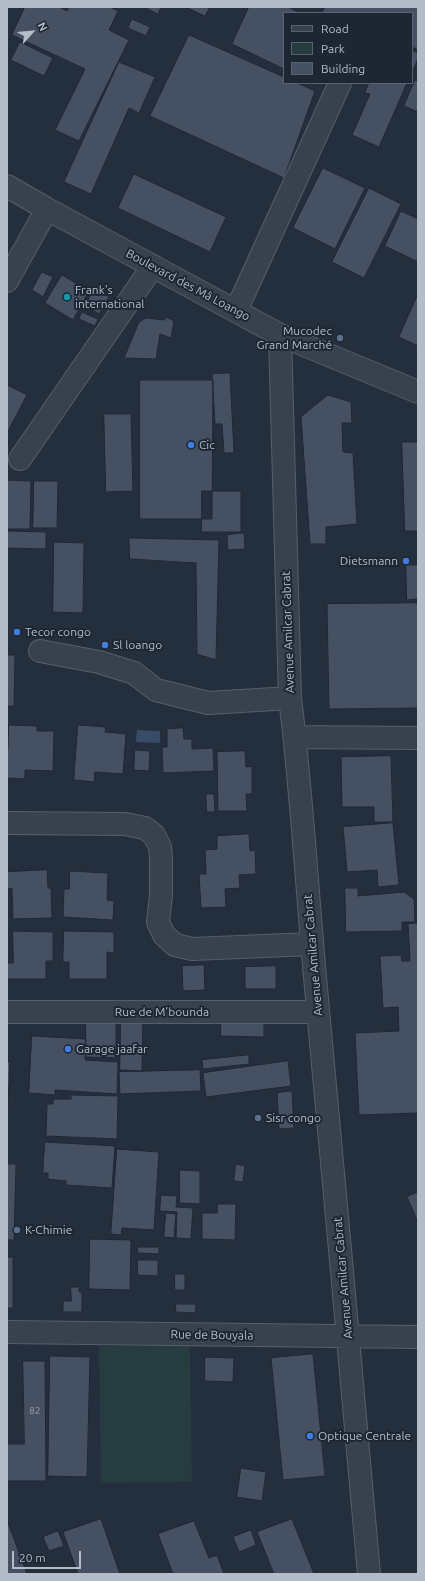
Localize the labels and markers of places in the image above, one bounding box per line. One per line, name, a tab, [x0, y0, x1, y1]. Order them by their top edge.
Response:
place label: Frank's international	[75, 283, 144, 311]
marker: Frank's international	[62, 292, 72, 302]
place label: Mucodec Grand Marché	[257, 324, 332, 352]
marker: Mucodec Grand Marché	[335, 333, 345, 343]
place label: Cic	[199, 438, 215, 452]
marker: Cic	[186, 440, 196, 450]
place label: Dietsmann	[340, 554, 398, 568]
marker: Dietsmann	[401, 556, 411, 566]
place label: Tecor congo	[25, 625, 91, 639]
marker: Tecor congo	[12, 627, 22, 637]
place label: Sl loango	[113, 638, 162, 652]
marker: Sl loango	[100, 640, 110, 650]
place label: Garage jaafar	[76, 1042, 148, 1056]
marker: Garage jaafar	[63, 1044, 73, 1054]
place label: Sisr congo	[266, 1111, 321, 1125]
marker: Sisr congo	[253, 1113, 263, 1123]
place label: K-Chimie	[25, 1223, 72, 1237]
marker: K-Chimie	[12, 1225, 22, 1235]
place label: Optique Centrale	[318, 1429, 411, 1443]
marker: Optique Centrale	[305, 1431, 315, 1441]

